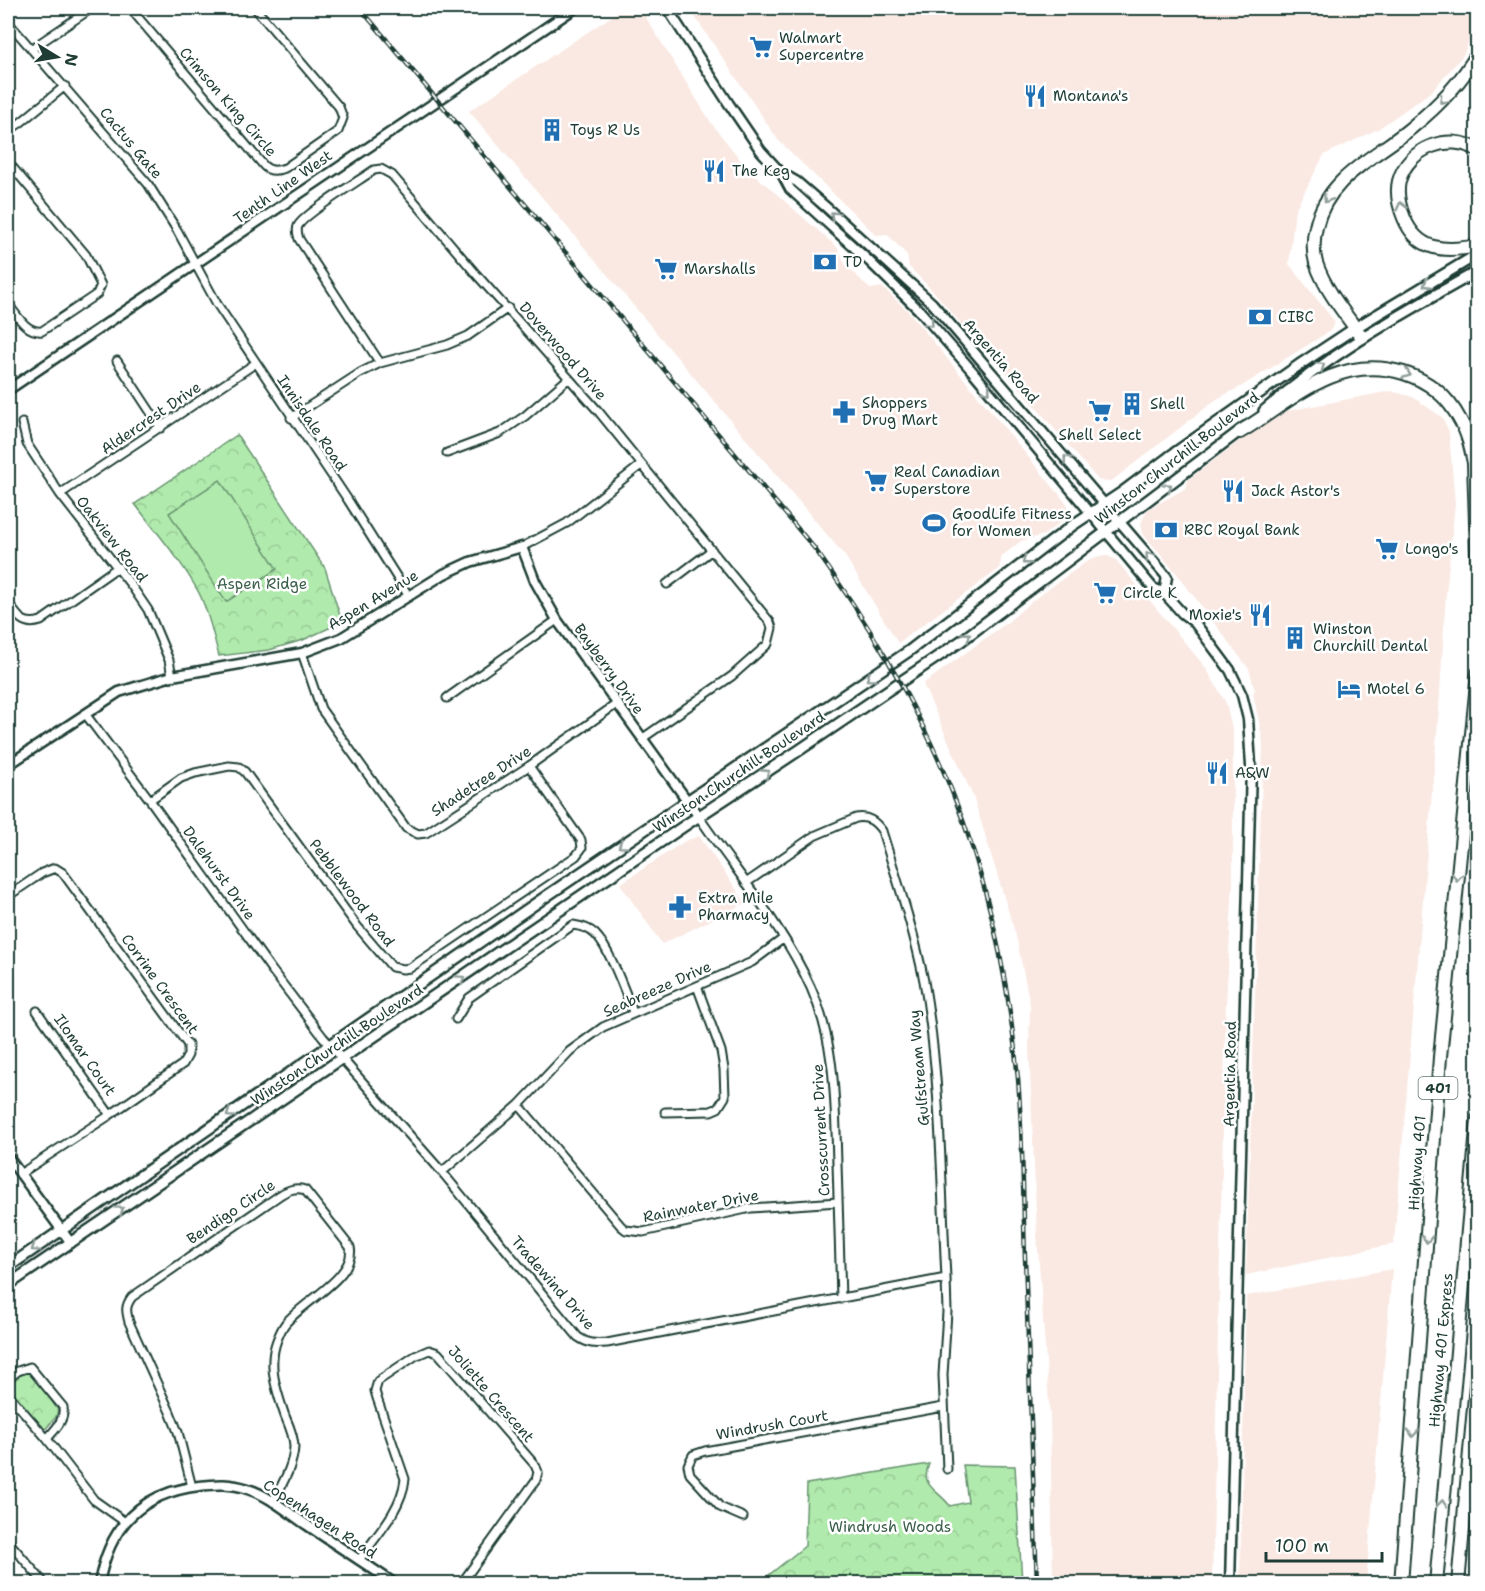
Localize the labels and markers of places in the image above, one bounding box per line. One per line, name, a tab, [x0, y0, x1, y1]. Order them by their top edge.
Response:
place label: Walmart Supercentre	[779, 28, 864, 65]
supermarket icon: Walmart Supercentre	[748, 34, 774, 60]
restaurant icon: Montana's	[1022, 83, 1048, 109]
place label: Montana's	[1053, 86, 1128, 106]
building icon: Toys R Us	[539, 117, 565, 143]
place label: Toys R Us	[570, 120, 640, 140]
restaurant icon: The Keg	[701, 158, 727, 184]
place label: The Keg	[732, 161, 790, 181]
bank icon: TD	[812, 249, 838, 275]
place label: TD	[843, 252, 862, 272]
supermarket icon: Marshalls	[653, 256, 679, 282]
place label: Marshalls	[684, 259, 756, 279]
bank icon: CIBC	[1247, 304, 1273, 330]
place label: CIBC	[1278, 307, 1314, 327]
building icon: Shell	[1119, 391, 1145, 417]
place label: Shoppers Drug Mart	[862, 393, 938, 430]
place label: Shell	[1150, 394, 1185, 414]
supermarket icon: Shell Select	[1087, 398, 1113, 424]
pharmacy icon: Shoppers Drug Mart	[831, 399, 857, 425]
place label: Shell Select	[1059, 425, 1141, 445]
place label: Real Canadian Superstore	[894, 462, 1000, 499]
supermarket icon: Real Canadian Superstore	[863, 468, 889, 494]
restaurant icon: Jack Astor's	[1220, 478, 1246, 504]
place label: Jack Astor's	[1251, 481, 1340, 501]
place label: GoodLife Fitness for Women	[952, 504, 1072, 541]
sports icon: GoodLife Fitness for Women	[921, 510, 947, 536]
bank icon: RBC Royal Bank	[1153, 517, 1179, 543]
place label: RBC Royal Bank	[1184, 520, 1300, 540]
supermarket icon: Longo's	[1374, 536, 1400, 562]
place label: Longo's	[1405, 539, 1459, 559]
supermarket icon: Circle K	[1092, 580, 1118, 606]
place label: Circle K	[1123, 583, 1178, 603]
restaurant icon: Moxie's	[1247, 602, 1273, 628]
place label: Moxie's	[1189, 605, 1242, 625]
place label: Winston Churchill Dental	[1313, 619, 1428, 656]
building icon: Winston Churchill Dental	[1282, 625, 1308, 651]
hotel icon: Motel 6	[1336, 676, 1362, 702]
place label: Motel 6	[1367, 679, 1425, 699]
restaurant icon: A&W	[1204, 760, 1230, 786]
place label: A&W	[1235, 763, 1270, 783]
place label: Extra Mile Pharmacy	[698, 888, 774, 925]
pharmacy icon: Extra Mile Pharmacy	[667, 894, 693, 920]

